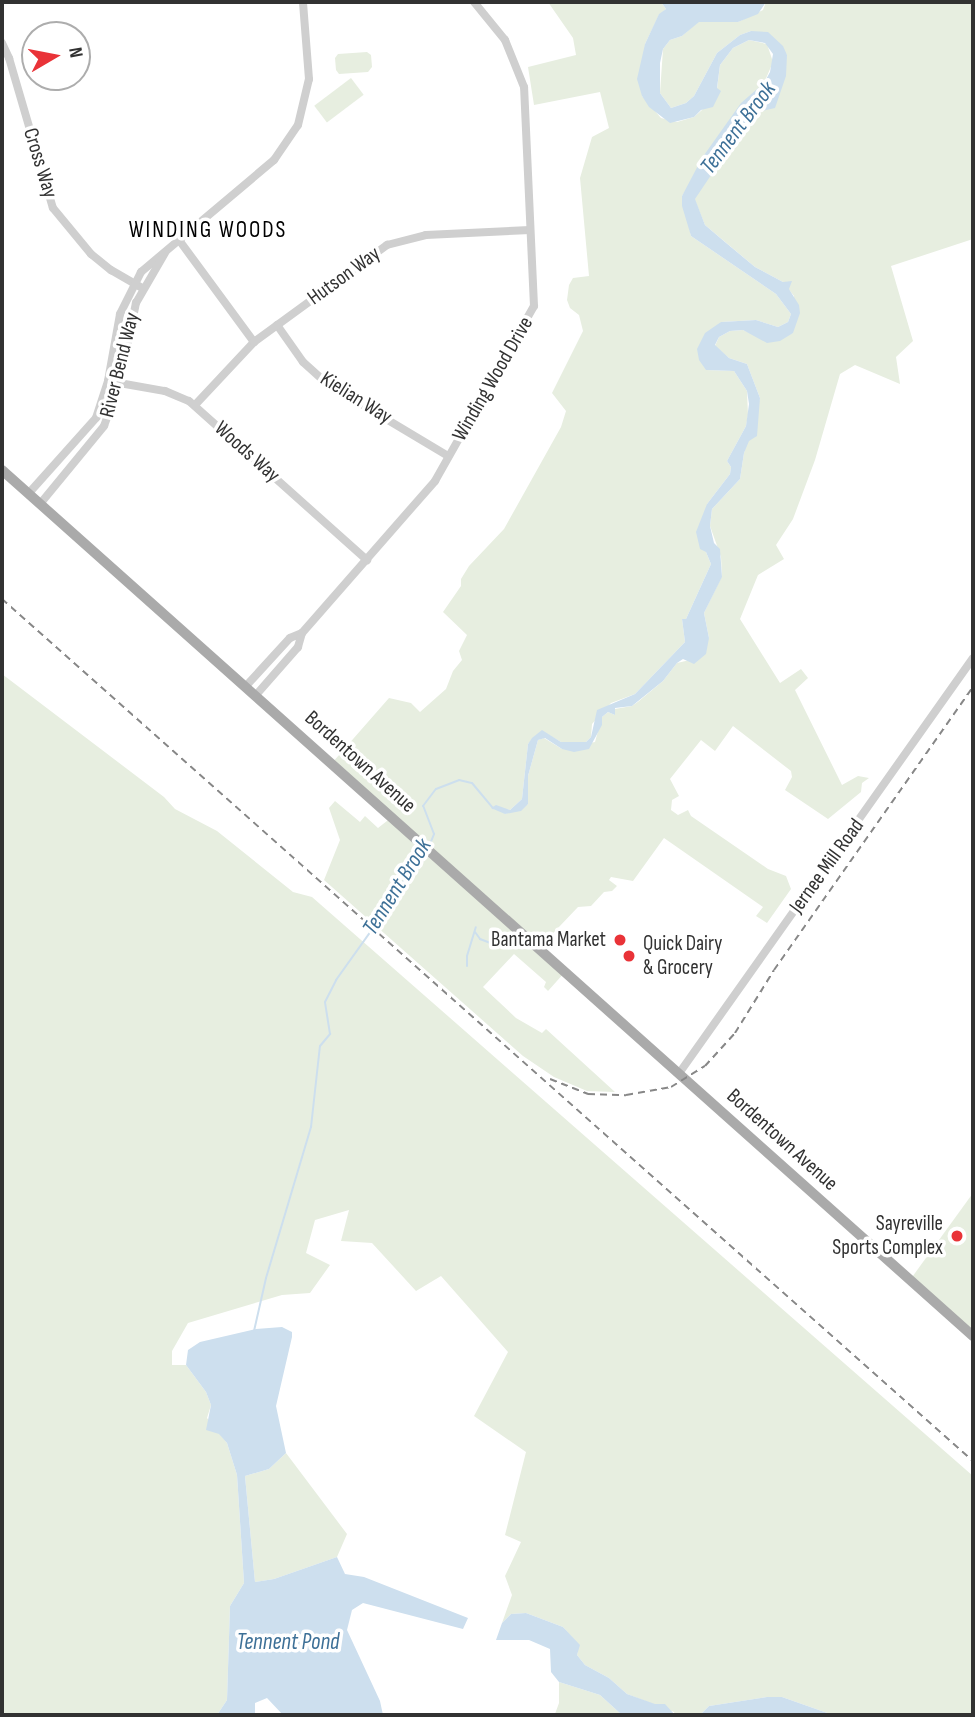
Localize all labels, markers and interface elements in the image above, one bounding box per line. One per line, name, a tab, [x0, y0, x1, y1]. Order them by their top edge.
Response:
north arrow	[21, 21, 91, 91]
text: N	[63, 46, 87, 60]
water label: Tennent Brook	[694, 76, 782, 180]
street label: Cross Way	[17, 125, 63, 201]
district label: WINDING WOODS	[130, 216, 286, 244]
street label: Hutson Way	[303, 241, 385, 311]
street label: River Bend Way	[95, 310, 145, 420]
street label: Winding Wood Drive	[447, 312, 539, 446]
street label: Kielian Way	[316, 366, 396, 430]
street label: Woods Way	[209, 416, 285, 488]
street label: Bordentown Avenue	[299, 706, 421, 818]
street label: Jernee Mill Road	[784, 814, 870, 918]
water label: Tennent Brook	[357, 834, 437, 940]
place label: Bantama Market	[491, 927, 606, 953]
place label: Quick Dairy & Grocery	[643, 931, 722, 981]
marker: Bantama Market	[612, 932, 628, 948]
marker: Quick Dairy & Grocery	[621, 948, 637, 964]
street label: Bordentown Avenue	[721, 1084, 843, 1196]
place label: Sayreville Sports Complex	[832, 1211, 943, 1261]
marker: Sayreville Sports Complex	[949, 1228, 965, 1244]
water label: Tennent Pond	[237, 1628, 339, 1656]

